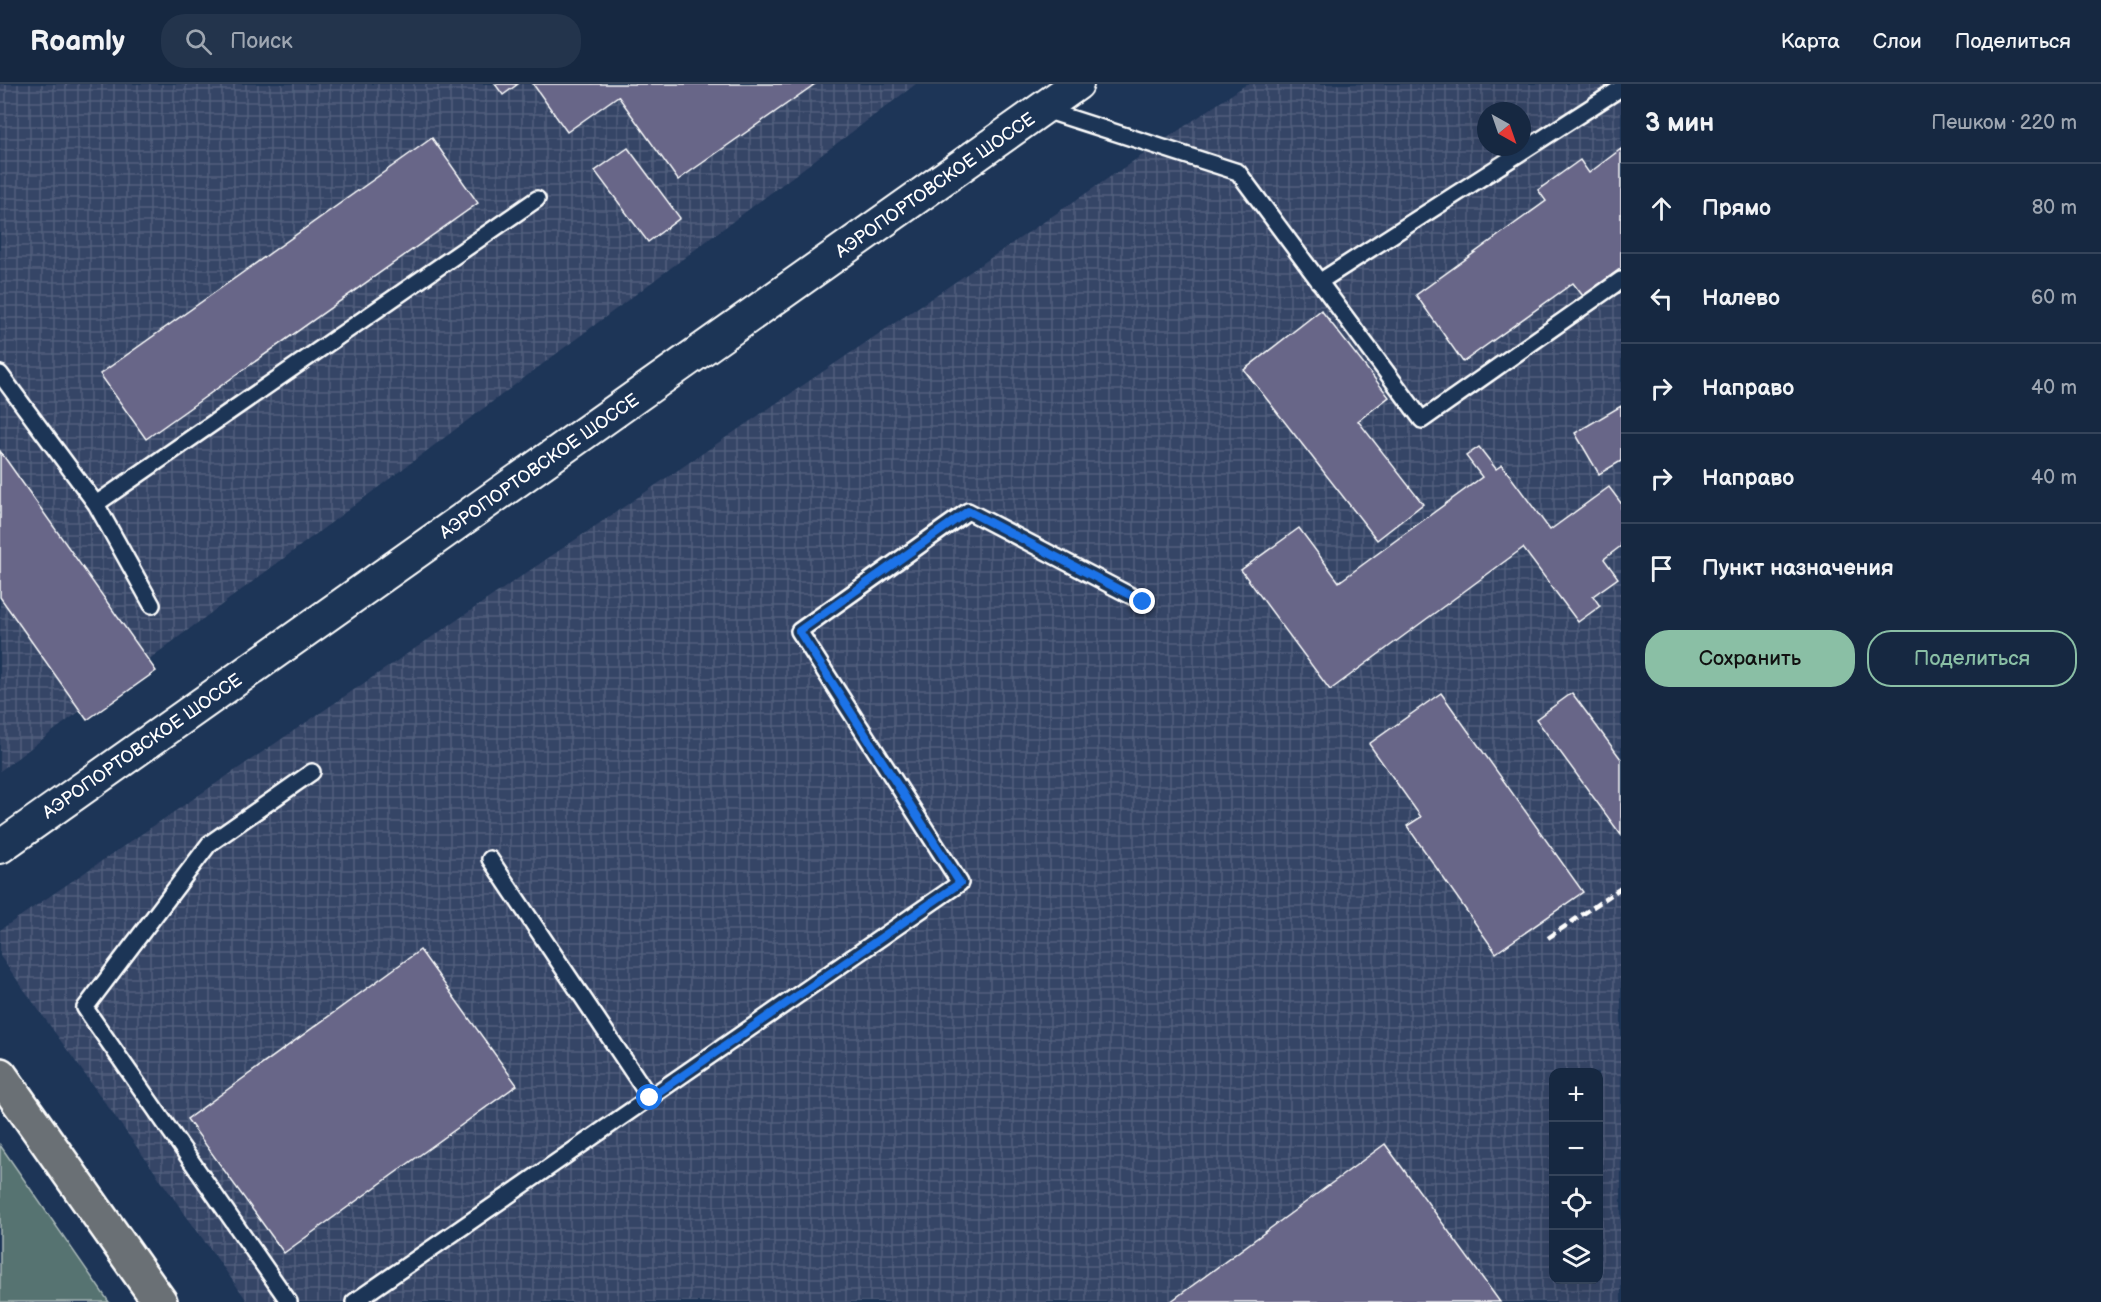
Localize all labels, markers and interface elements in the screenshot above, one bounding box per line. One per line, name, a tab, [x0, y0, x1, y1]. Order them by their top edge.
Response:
search box	[161, 14, 581, 68]
text: Roamly	[30, 25, 125, 58]
icon: search	[182, 25, 215, 58]
text: Поиск	[230, 28, 293, 55]
text: Карта	[1781, 29, 1840, 54]
text: Слои	[1873, 29, 1922, 54]
text: Поделиться	[1955, 29, 2071, 54]
north arrow	[1477, 102, 1531, 156]
street label: АЭРОПОРТОВСКОЕ ШОССЕ	[831, 108, 1039, 263]
text: 3 мин	[1645, 108, 1714, 139]
text: Пешком · 220 m	[1931, 111, 2077, 135]
icon: ahead	[1645, 192, 1678, 225]
text: Прямо	[1702, 195, 1771, 222]
text: 80 m	[2032, 196, 2077, 220]
icon: left	[1645, 282, 1678, 315]
text: Налево	[1702, 285, 1780, 312]
text: 60 m	[2031, 286, 2077, 310]
icon: right	[1645, 372, 1678, 405]
text: Направо	[1702, 375, 1794, 402]
text: 40 m	[2031, 376, 2077, 400]
street label: АЭРОПОРТОВСКОЕ ШОССЕ	[435, 389, 643, 544]
icon: right	[1645, 462, 1678, 495]
text: Направо	[1702, 465, 1794, 492]
text: 40 m	[2031, 466, 2077, 490]
icon: arrive	[1645, 552, 1678, 585]
text: Пункт назначения	[1702, 555, 1894, 582]
route end	[1129, 588, 1155, 614]
button: Сохранить	[1645, 630, 1855, 687]
button: Поделиться	[1867, 630, 2077, 687]
street label: АЭРОПОРТОВСКОЕ ШОССЕ	[38, 669, 246, 824]
map controls	[1549, 1068, 1603, 1284]
button: +	[1549, 1068, 1603, 1122]
route start	[636, 1084, 662, 1110]
button: −	[1549, 1122, 1603, 1176]
button: locate	[1549, 1176, 1603, 1230]
button: layers	[1549, 1230, 1603, 1284]

